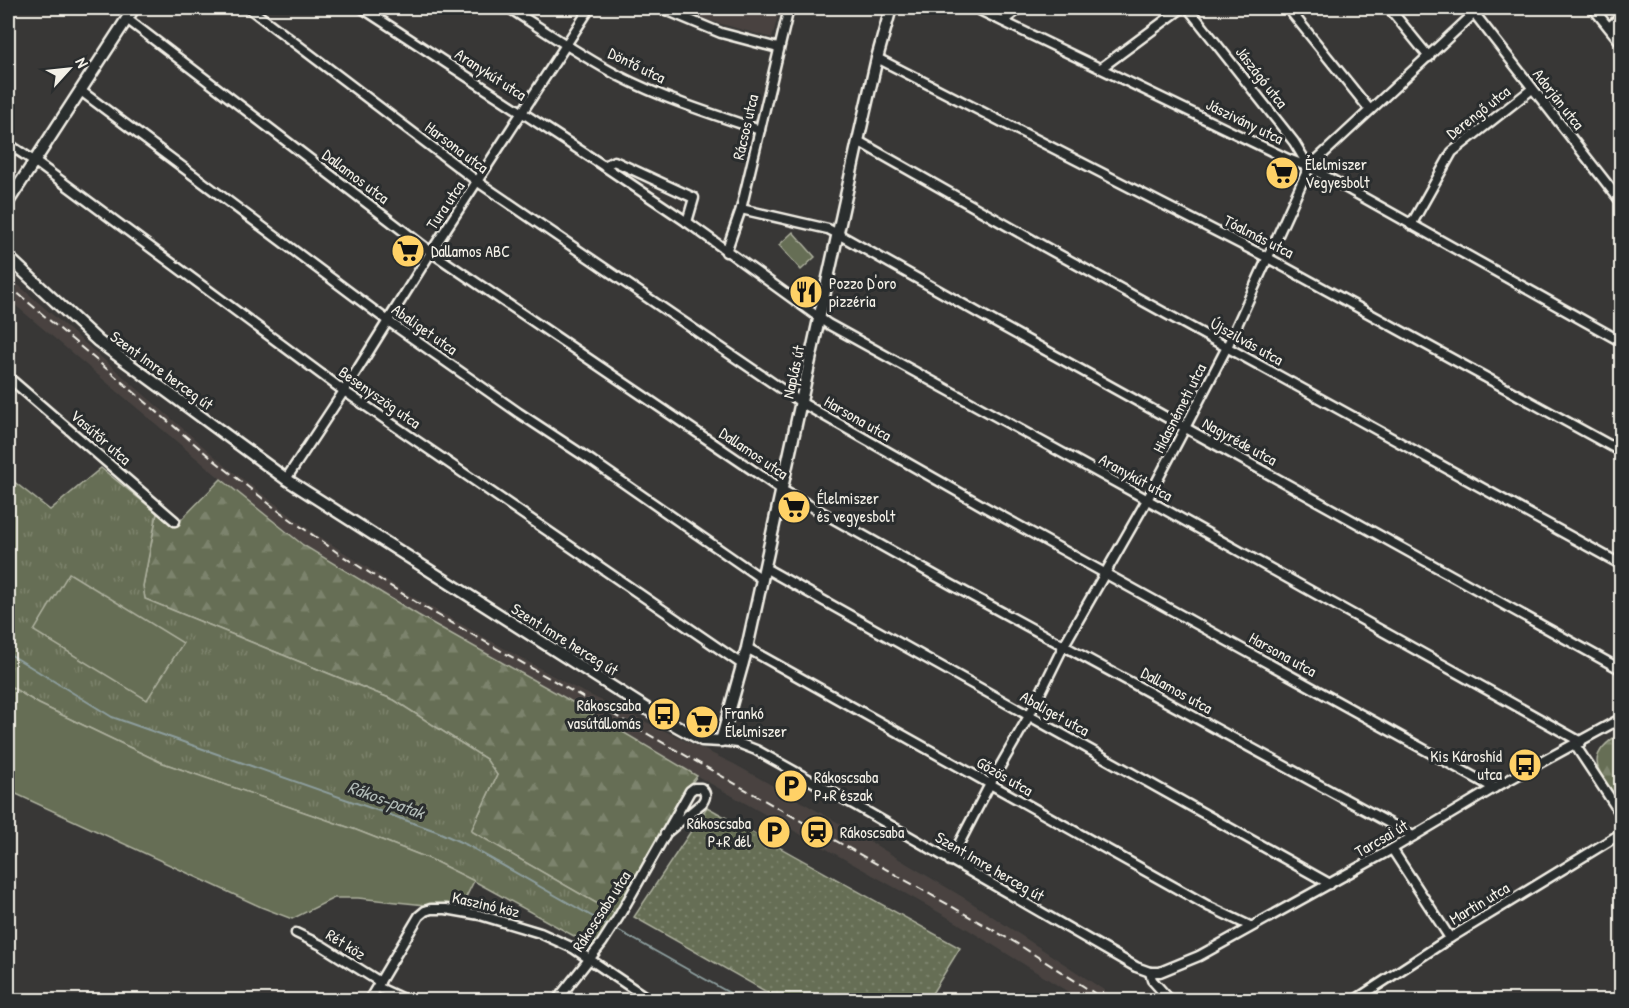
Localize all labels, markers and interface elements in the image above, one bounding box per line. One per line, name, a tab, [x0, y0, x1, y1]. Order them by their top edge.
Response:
north arrow	[39, 39, 99, 99]
street label: Jászágó utca	[1231, 41, 1293, 113]
street label: Döntő utca	[605, 42, 669, 88]
street label: Aranykút utca	[451, 43, 531, 105]
text: N	[71, 53, 94, 71]
street label: Adorján utca	[1528, 64, 1590, 134]
street label: Derengő utca	[1442, 80, 1514, 144]
street label: Rácsos utca	[727, 92, 763, 162]
street label: Jászivány utca	[1203, 93, 1287, 149]
street label: Harsona utca	[421, 116, 493, 178]
street label: Dallamos utca	[318, 144, 394, 208]
place label: Élelmiszer Vegyesbolt	[1305, 153, 1370, 193]
supermarket icon: Élelmiszer Vegyesbolt	[1264, 155, 1300, 191]
street label: Tura utca	[421, 176, 469, 234]
street label: Tóalmás utca	[1220, 209, 1298, 263]
supermarket icon: Dallamos ABC	[390, 233, 426, 269]
place label: Dallamos ABC	[431, 240, 510, 262]
place label: Pozzo D'oro pizzéria	[829, 272, 897, 312]
restaurant icon: Pozzo D'oro pizzéria	[788, 274, 824, 310]
street label: Abaliget utca	[388, 298, 462, 360]
street label: Újszilvás utca	[1207, 312, 1287, 370]
street label: Szent Imre herceg út	[106, 325, 218, 415]
street label: Naplás út	[777, 343, 809, 401]
street label: Hidasnémeti utca	[1147, 359, 1211, 457]
street label: Besenyszög utca	[335, 361, 425, 433]
street label: Harsona utca	[820, 390, 896, 446]
street label: Vasútőr utca	[66, 404, 136, 470]
street label: Nagyréde utca	[1199, 412, 1281, 470]
street label: Dallamos utca	[715, 422, 793, 484]
street label: Aranykút utca	[1095, 448, 1177, 506]
place label: Élelmiszer és vegyesbolt	[817, 487, 896, 527]
supermarket icon: Élelmiszer és vegyesbolt	[776, 489, 812, 525]
street label: Szent Imre herceg út	[507, 597, 623, 681]
street label: Harsona utca	[1245, 626, 1321, 682]
street label: Dallamos utca	[1137, 661, 1217, 719]
street label: Abaliget utca	[1017, 685, 1093, 741]
place label: Rákoscsaba vasútállomás	[567, 694, 641, 734]
bus stop icon: Rákoscsaba vasútállomás	[646, 696, 682, 732]
place label: Frankó Élelmiszer	[724, 702, 787, 742]
supermarket icon: Frankó Élelmiszer	[684, 704, 720, 740]
place label: Kis Károshíd utca	[1430, 745, 1502, 785]
bus stop icon: Kis Károshíd utca	[1507, 747, 1543, 783]
street label: Gőzös utca	[973, 751, 1037, 801]
place label: Rákoscsaba P+R észak	[814, 766, 878, 806]
parking icon: Rákoscsaba P+R észak	[773, 768, 809, 804]
water label: Rákos-patak	[344, 774, 429, 825]
place label: Rákoscsaba P+R dél	[687, 812, 752, 852]
parking icon: Rákoscsaba P+R dél	[756, 814, 792, 850]
station icon: Rákoscsaba	[799, 814, 835, 850]
street label: Tarcsai út	[1351, 814, 1412, 862]
place label: Rákoscsaba	[840, 821, 904, 843]
street label: Szent Imre herceg út	[932, 826, 1049, 906]
street label: Rákoscsaba utca	[567, 866, 635, 956]
street label: Martin utca	[1445, 876, 1513, 930]
street label: Kaszinó köz	[450, 886, 522, 922]
street label: Rét köz	[322, 923, 370, 965]

